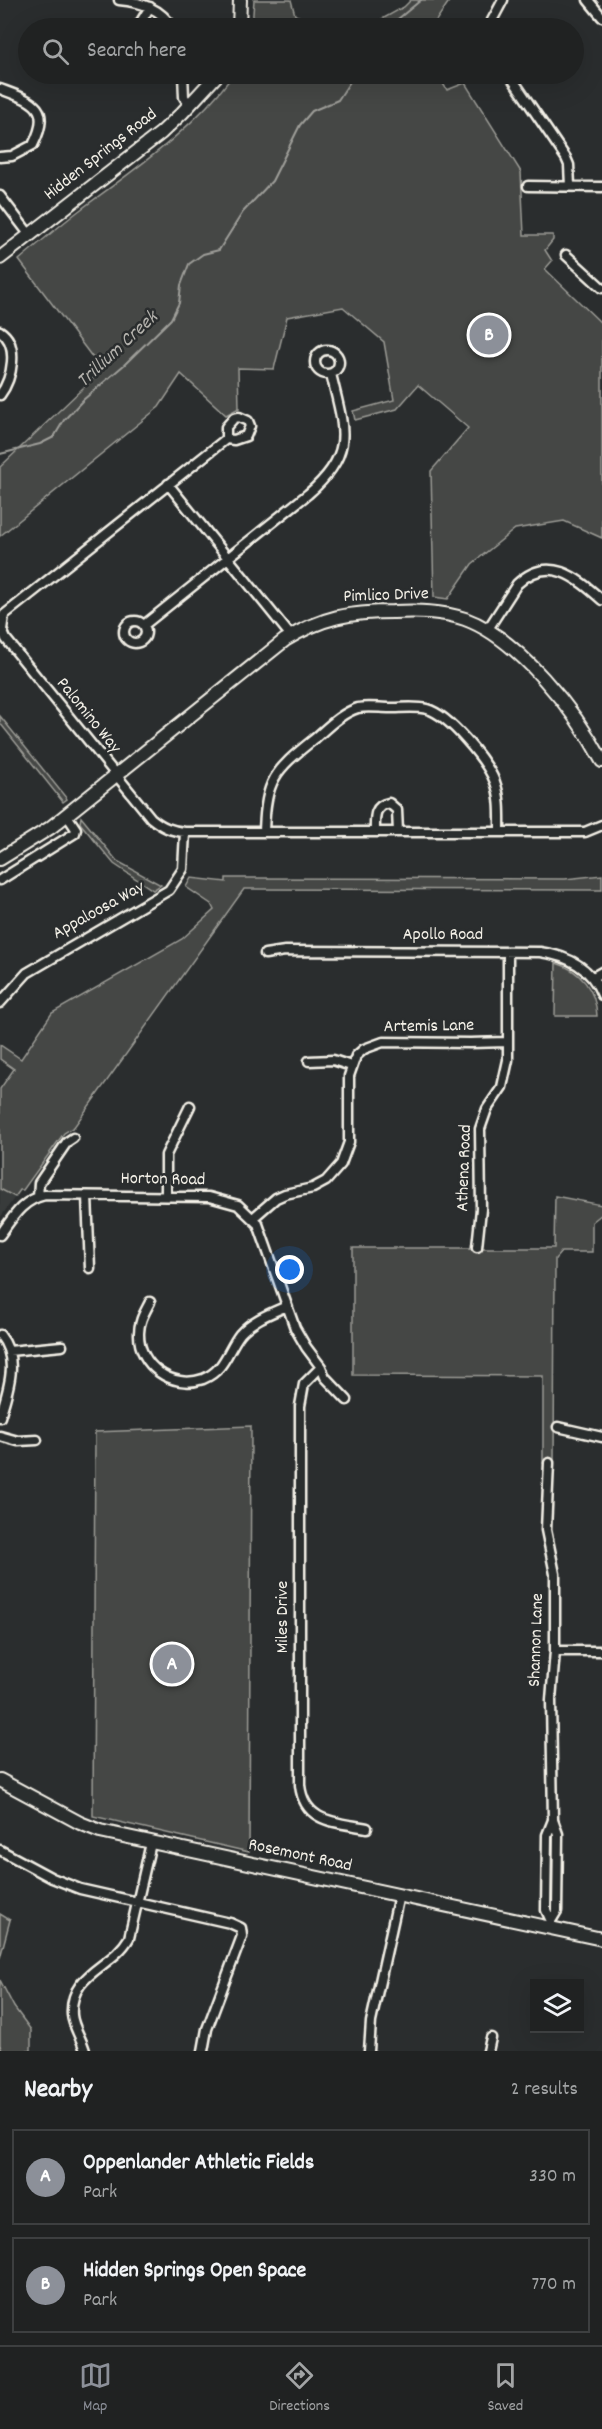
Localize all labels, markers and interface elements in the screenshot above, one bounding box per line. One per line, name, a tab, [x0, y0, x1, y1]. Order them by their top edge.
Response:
search box	[18, 18, 584, 84]
icon: search	[39, 35, 72, 68]
text: Search here	[87, 36, 186, 67]
street label: Hidden Springs Road	[39, 103, 163, 207]
water label: Trillium Creek	[71, 304, 166, 395]
pin: B	[470, 312, 508, 358]
street label: Pimlico Drive	[343, 582, 429, 610]
street label: Palomino Way	[50, 673, 127, 760]
street label: Appaloosa Way	[49, 875, 150, 947]
street label: Apollo Road	[403, 923, 483, 948]
street label: Artemis Lane	[384, 1014, 475, 1040]
street label: Athena Road	[451, 1124, 479, 1212]
street label: Horton Road	[120, 1167, 206, 1193]
your location	[275, 1255, 304, 1284]
street label: Miles Drive	[271, 1581, 296, 1653]
street label: Shannon Lane	[523, 1593, 551, 1687]
pin: A	[152, 1642, 192, 1686]
street label: Rosemont Road	[246, 1833, 354, 1879]
map controls	[530, 1979, 584, 2033]
button: layers	[530, 1979, 584, 2033]
text: Nearby	[24, 2072, 92, 2109]
text: 2 results	[511, 2076, 578, 2104]
text: Oppenlander Athletic Fields	[83, 2148, 314, 2179]
text: A	[40, 2163, 51, 2191]
text: 330 m	[529, 2163, 576, 2191]
text: Park	[83, 2179, 117, 2207]
text: Hidden Springs Open Space	[83, 2256, 306, 2287]
text: B	[41, 2271, 50, 2299]
text: 770 m	[531, 2271, 576, 2299]
text: Park	[83, 2287, 117, 2315]
tab: Map	[79, 2359, 112, 2418]
tab: Directions	[269, 2359, 330, 2418]
tab: Saved	[487, 2359, 523, 2418]

